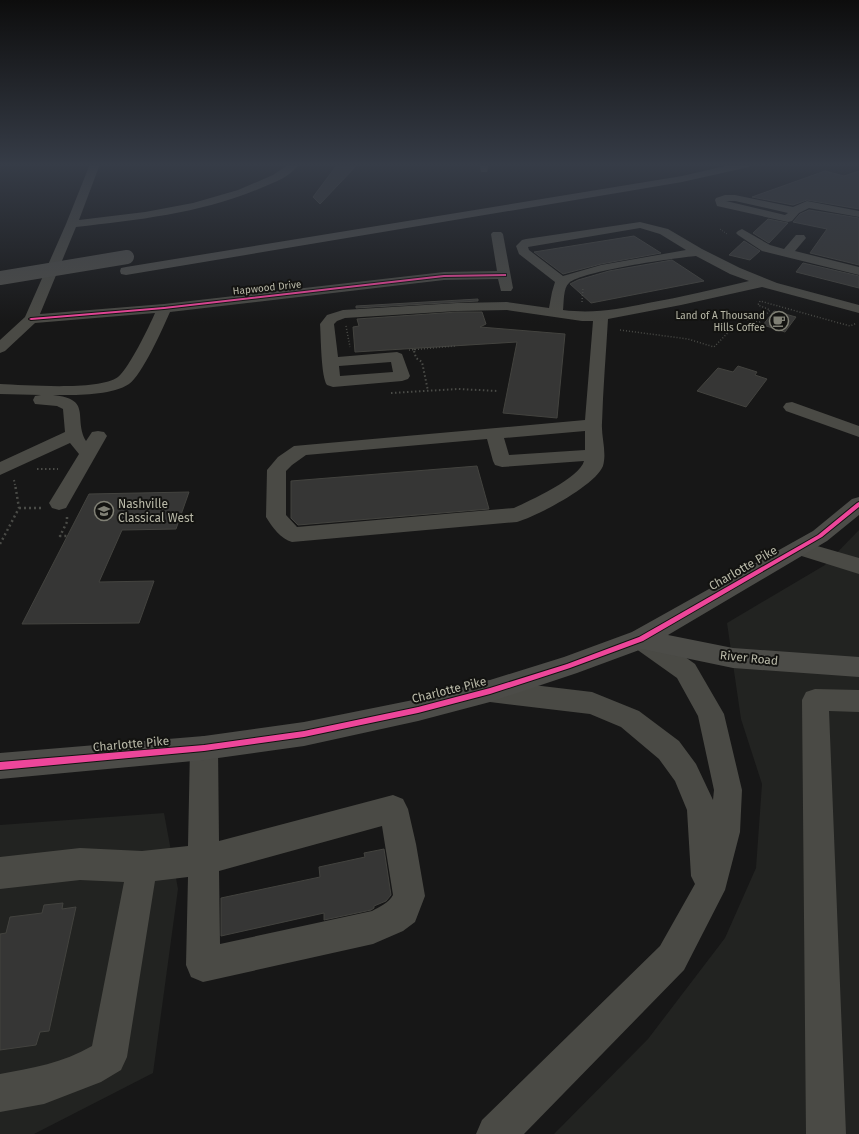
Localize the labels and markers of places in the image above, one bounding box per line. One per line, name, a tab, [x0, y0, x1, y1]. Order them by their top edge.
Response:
place label: Land of A Thousand Hills Coffee	[675, 310, 765, 334]
cafe icon: Land of A Thousand Hills Coffee	[768, 310, 790, 332]
place label: Nashville Classical West	[118, 497, 195, 525]
school or university icon: Nashville Classical West	[93, 500, 115, 522]

